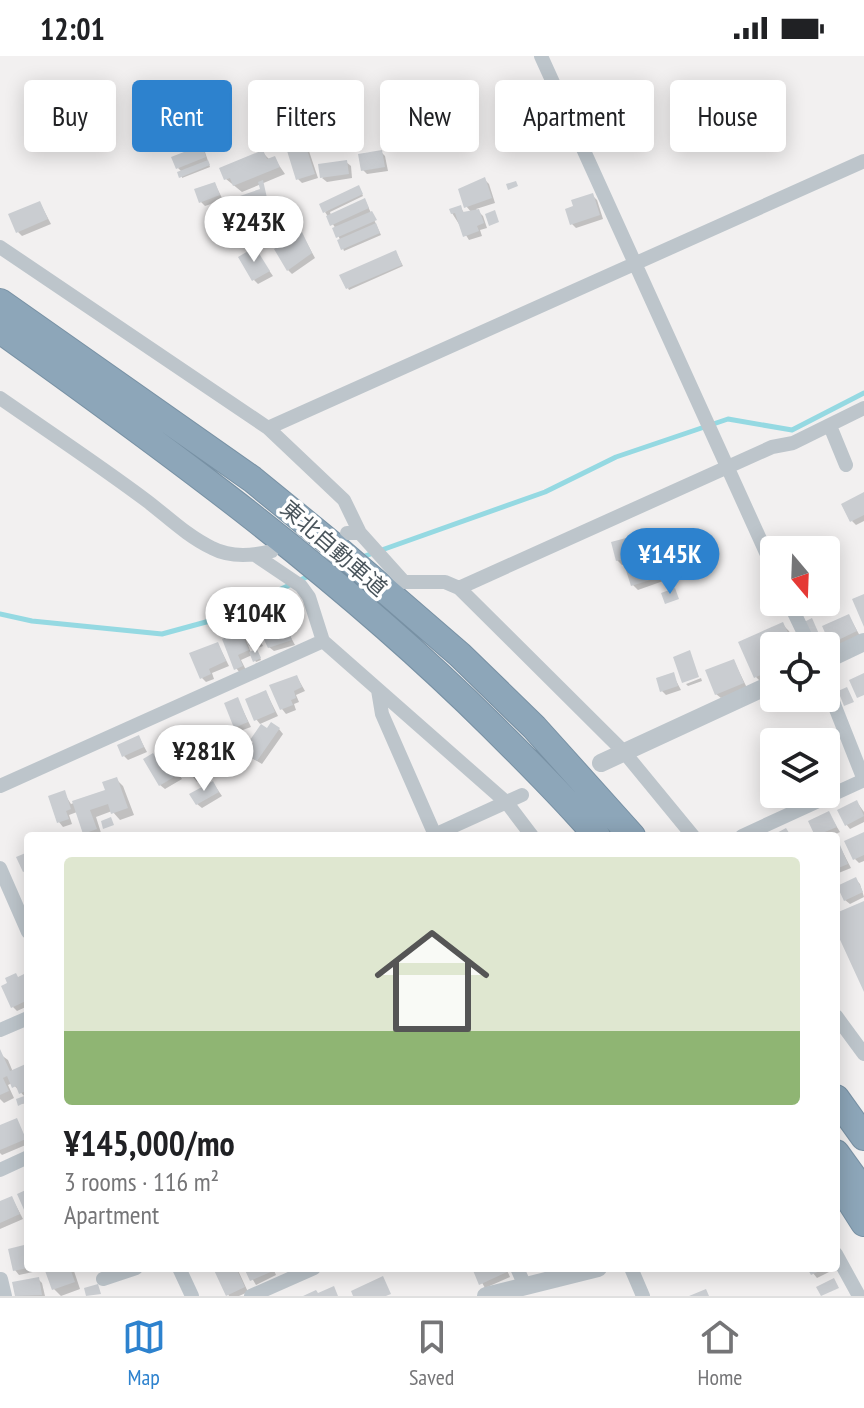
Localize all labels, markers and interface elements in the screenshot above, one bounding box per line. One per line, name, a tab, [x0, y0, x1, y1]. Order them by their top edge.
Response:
text: 12:01	[40, 9, 105, 48]
chip: Buy	[24, 80, 116, 152]
chip: Rent	[132, 80, 232, 152]
chip: Filters	[248, 80, 364, 152]
chip: New	[380, 80, 479, 152]
chip: Apartment	[495, 80, 654, 152]
chip: House	[670, 80, 786, 152]
pin: ¥243K	[198, 196, 310, 264]
text: ¥243K	[222, 205, 286, 238]
street label: 東北自動車道	[275, 494, 393, 602]
pin: ¥145K	[614, 528, 726, 596]
north arrow	[760, 536, 840, 616]
map controls	[760, 536, 840, 808]
text: ¥145K	[638, 537, 702, 570]
pin: ¥104K	[199, 587, 311, 655]
text: ¥104K	[223, 596, 287, 629]
button: locate	[760, 632, 840, 712]
pin: ¥281K	[148, 725, 260, 793]
button: layers	[760, 728, 840, 808]
text: ¥281K	[172, 734, 236, 767]
icon: home	[360, 909, 504, 1053]
text: ¥145,000/mo	[64, 1121, 235, 1165]
text: 3 rooms · 116 m²	[64, 1165, 219, 1198]
text: Apartment	[64, 1198, 159, 1231]
tab: Map	[122, 1315, 166, 1391]
tab: Saved	[409, 1315, 454, 1391]
tab: Home	[698, 1315, 742, 1391]

